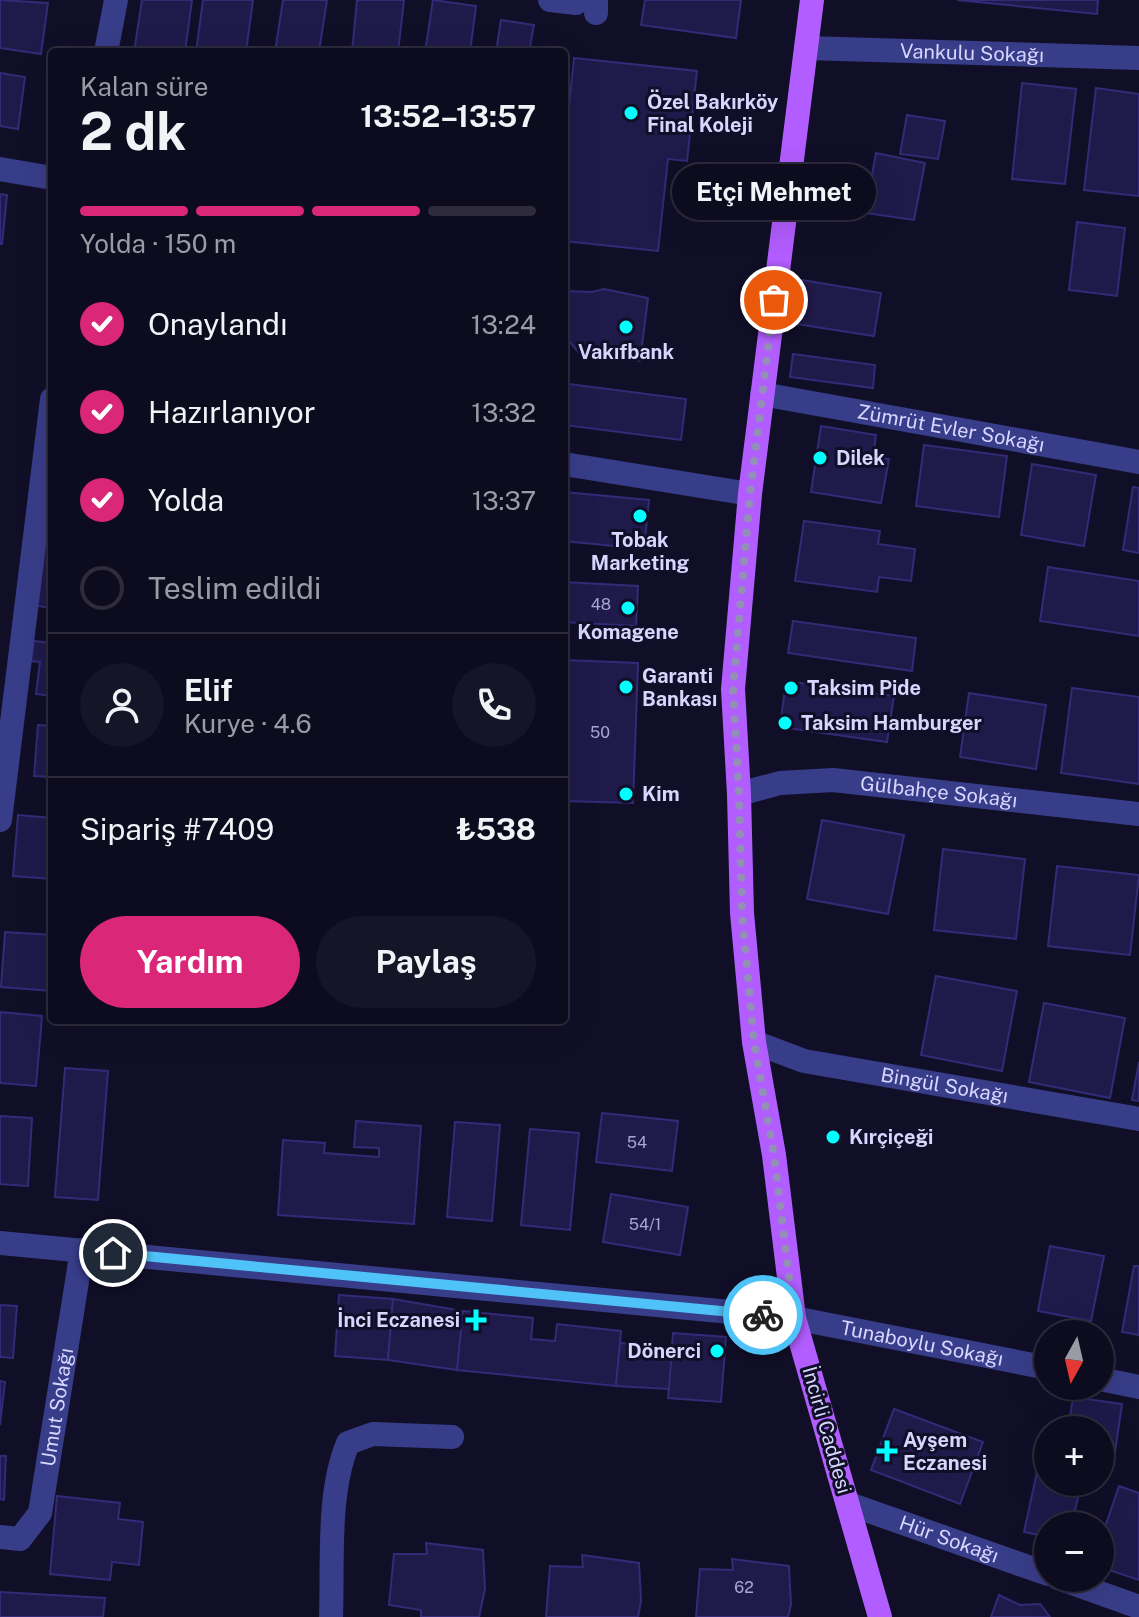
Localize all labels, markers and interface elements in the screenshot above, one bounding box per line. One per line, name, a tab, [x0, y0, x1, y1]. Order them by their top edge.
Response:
street label: Vankulu Sokağı	[899, 39, 1044, 67]
text: Kalan süre	[80, 71, 208, 102]
place label: Özel Bakırköy Final Koleji	[647, 89, 778, 137]
text: 13:52–13:57	[360, 98, 536, 134]
text: 2 dk	[80, 101, 186, 162]
marker: Özel Bakırköy Final Koleji	[622, 104, 640, 122]
callout: Etçi Mehmet	[672, 164, 876, 220]
text: Etçi Mehmet	[696, 176, 852, 207]
text: Yolda · 150 m	[80, 228, 236, 259]
pin	[740, 266, 808, 334]
icon: bag	[752, 278, 796, 322]
icon: check	[80, 302, 124, 346]
text: Onaylandı	[148, 306, 287, 342]
text: 13:24	[471, 309, 536, 340]
marker: Vakıfbank	[617, 318, 635, 336]
place label: Vakıfbank	[578, 340, 674, 364]
icon: check	[80, 390, 124, 434]
text: Hazırlanıyor	[148, 394, 316, 430]
text: 13:32	[471, 397, 536, 428]
street label: Zümrüt Evler Sokağı	[855, 399, 1046, 457]
place label: Dilek	[836, 446, 885, 470]
marker: Dilek	[811, 449, 829, 467]
icon: check	[80, 478, 124, 522]
text: Yolda	[148, 482, 224, 518]
text: 13:37	[472, 485, 536, 516]
marker: Tobak Marketing	[631, 507, 649, 525]
place label: Tobak Marketing	[591, 528, 690, 575]
text: Teslim edildi	[148, 570, 321, 606]
house number: 48	[591, 595, 611, 614]
marker: Komagene	[619, 599, 637, 617]
place label: Komagene	[577, 620, 679, 644]
button: person	[80, 663, 164, 747]
button: phone	[452, 663, 536, 747]
place label: Garanti Bankası	[642, 664, 717, 711]
text: Elif	[184, 672, 232, 708]
place label: Taksim Pide	[807, 676, 921, 700]
marker: Garanti Bankası	[617, 678, 635, 696]
marker: Taksim Pide	[782, 679, 800, 697]
text: Kurye · 4.6	[184, 708, 312, 739]
place label: Taksim Hamburger	[801, 711, 982, 735]
marker: Taksim Hamburger	[776, 714, 794, 732]
house number: 50	[590, 723, 610, 742]
street label: Gülbahçe Sokağı	[859, 771, 1019, 812]
place label: Kim	[642, 782, 680, 806]
marker: Kim	[617, 785, 635, 803]
text: Sipariş #7409	[80, 811, 274, 847]
text: ₺538	[456, 811, 536, 847]
button: Yardım	[80, 916, 300, 1008]
button: Paylaş	[316, 916, 536, 1008]
street label: Bingül Sokağı	[879, 1062, 1010, 1108]
place label: Kırçiçeği	[849, 1125, 933, 1149]
marker: Kırçiçeği	[824, 1128, 842, 1146]
house number: 54	[627, 1133, 647, 1152]
house number: 54/1	[629, 1215, 661, 1234]
pin	[79, 1219, 147, 1287]
icon: home	[91, 1231, 135, 1275]
courier	[723, 1275, 803, 1355]
icon: bike	[741, 1293, 785, 1337]
place label: İnci Eczanesi	[337, 1307, 460, 1332]
marker: İnci Eczanesi	[467, 1311, 485, 1329]
street label: Tunaboylu Sokağı	[839, 1315, 1005, 1371]
north arrow	[1034, 1320, 1114, 1400]
map controls	[1034, 1320, 1114, 1592]
place label: Dönerci	[627, 1339, 701, 1363]
marker: Dönerci	[708, 1342, 726, 1360]
street label: Umut Sokağı	[36, 1346, 78, 1468]
street label: İncirli Caddesi	[797, 1364, 857, 1496]
button: +	[1034, 1416, 1114, 1496]
place label: Ayşem Eczanesi	[903, 1428, 987, 1475]
marker: Ayşem Eczanesi	[878, 1442, 896, 1460]
street label: Hür Sokağı	[896, 1511, 1002, 1568]
button: −	[1034, 1512, 1114, 1592]
house number: 62	[734, 1578, 754, 1597]

